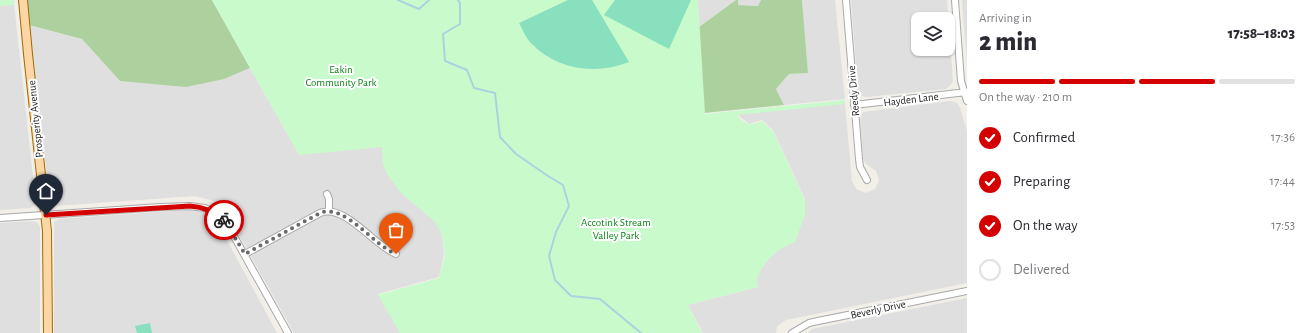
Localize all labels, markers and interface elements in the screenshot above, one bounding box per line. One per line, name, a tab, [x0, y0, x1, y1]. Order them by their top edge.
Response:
map controls	[911, 12, 955, 56]
button: layers	[911, 12, 955, 56]
text: Arriving in	[979, 12, 1032, 25]
text: 17:58–18:03	[1228, 26, 1295, 41]
text: 2 min	[979, 29, 1037, 55]
park label: Eakin Community Park	[305, 64, 377, 88]
street label: Reedy Drive	[846, 65, 861, 117]
street label: Prosperity Avenue	[26, 80, 45, 158]
street label: Hayden Lane	[883, 91, 939, 108]
text: On the way · 210 m	[979, 91, 1072, 104]
icon: check	[979, 127, 1001, 149]
text: Confirmed	[1013, 130, 1075, 145]
text: 17:36	[1271, 131, 1295, 144]
icon: check	[979, 171, 1001, 193]
pin	[29, 174, 63, 215]
text: Preparing	[1013, 174, 1070, 189]
text: 17:44	[1270, 175, 1295, 188]
icon: home	[35, 180, 57, 202]
courier	[204, 200, 244, 240]
icon: bike	[213, 209, 235, 231]
pin	[379, 213, 413, 254]
icon: check	[979, 215, 1001, 237]
park label: Accotink Stream Valley Park	[581, 217, 651, 241]
text: On the way	[1013, 218, 1078, 233]
icon: bag	[385, 219, 407, 241]
text: 17:53	[1271, 219, 1295, 232]
text: Delivered	[1013, 262, 1070, 277]
street label: Beverly Drive	[850, 298, 907, 321]

